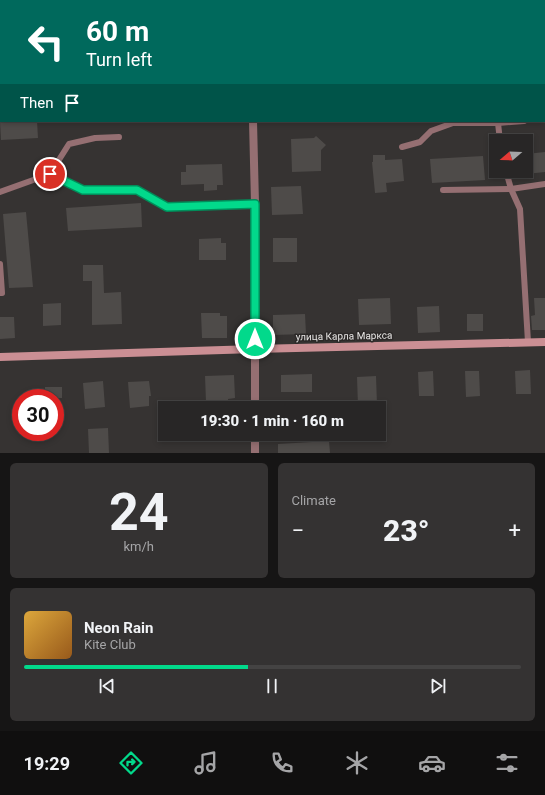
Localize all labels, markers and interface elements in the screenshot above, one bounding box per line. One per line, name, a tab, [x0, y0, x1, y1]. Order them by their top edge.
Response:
text: 60 m	[86, 15, 149, 48]
icon: left	[20, 16, 72, 68]
text: Turn left	[86, 49, 152, 70]
icon: arrive	[61, 92, 83, 114]
text: Then	[20, 94, 53, 112]
north arrow	[489, 134, 533, 178]
map controls	[489, 134, 533, 178]
pin	[33, 157, 67, 191]
icon: arrive	[39, 163, 61, 185]
position arrow	[234, 318, 276, 360]
street label: улица Карла Маркса	[295, 330, 393, 342]
speed limit sign: 30	[12, 389, 64, 441]
text: 19:30 · 1 min · 160 m	[200, 412, 344, 430]
text: 24	[109, 482, 169, 543]
text: Climate	[292, 493, 336, 508]
text: 23°	[383, 513, 430, 548]
text: −	[292, 518, 304, 543]
text: +	[509, 518, 521, 543]
text: km/h	[123, 539, 154, 554]
text: Neon Rain	[84, 619, 153, 637]
text: Kite Club	[84, 637, 136, 652]
icon: previous	[96, 675, 118, 697]
icon: pause	[261, 675, 283, 697]
icon: next	[427, 675, 449, 697]
icon: directions	[117, 749, 145, 777]
icon: music	[192, 749, 220, 777]
icon: phone	[268, 749, 296, 777]
icon: climate	[343, 749, 371, 777]
icon: car	[418, 749, 446, 777]
icon: filters	[493, 749, 521, 777]
text: 19:29	[24, 753, 70, 774]

